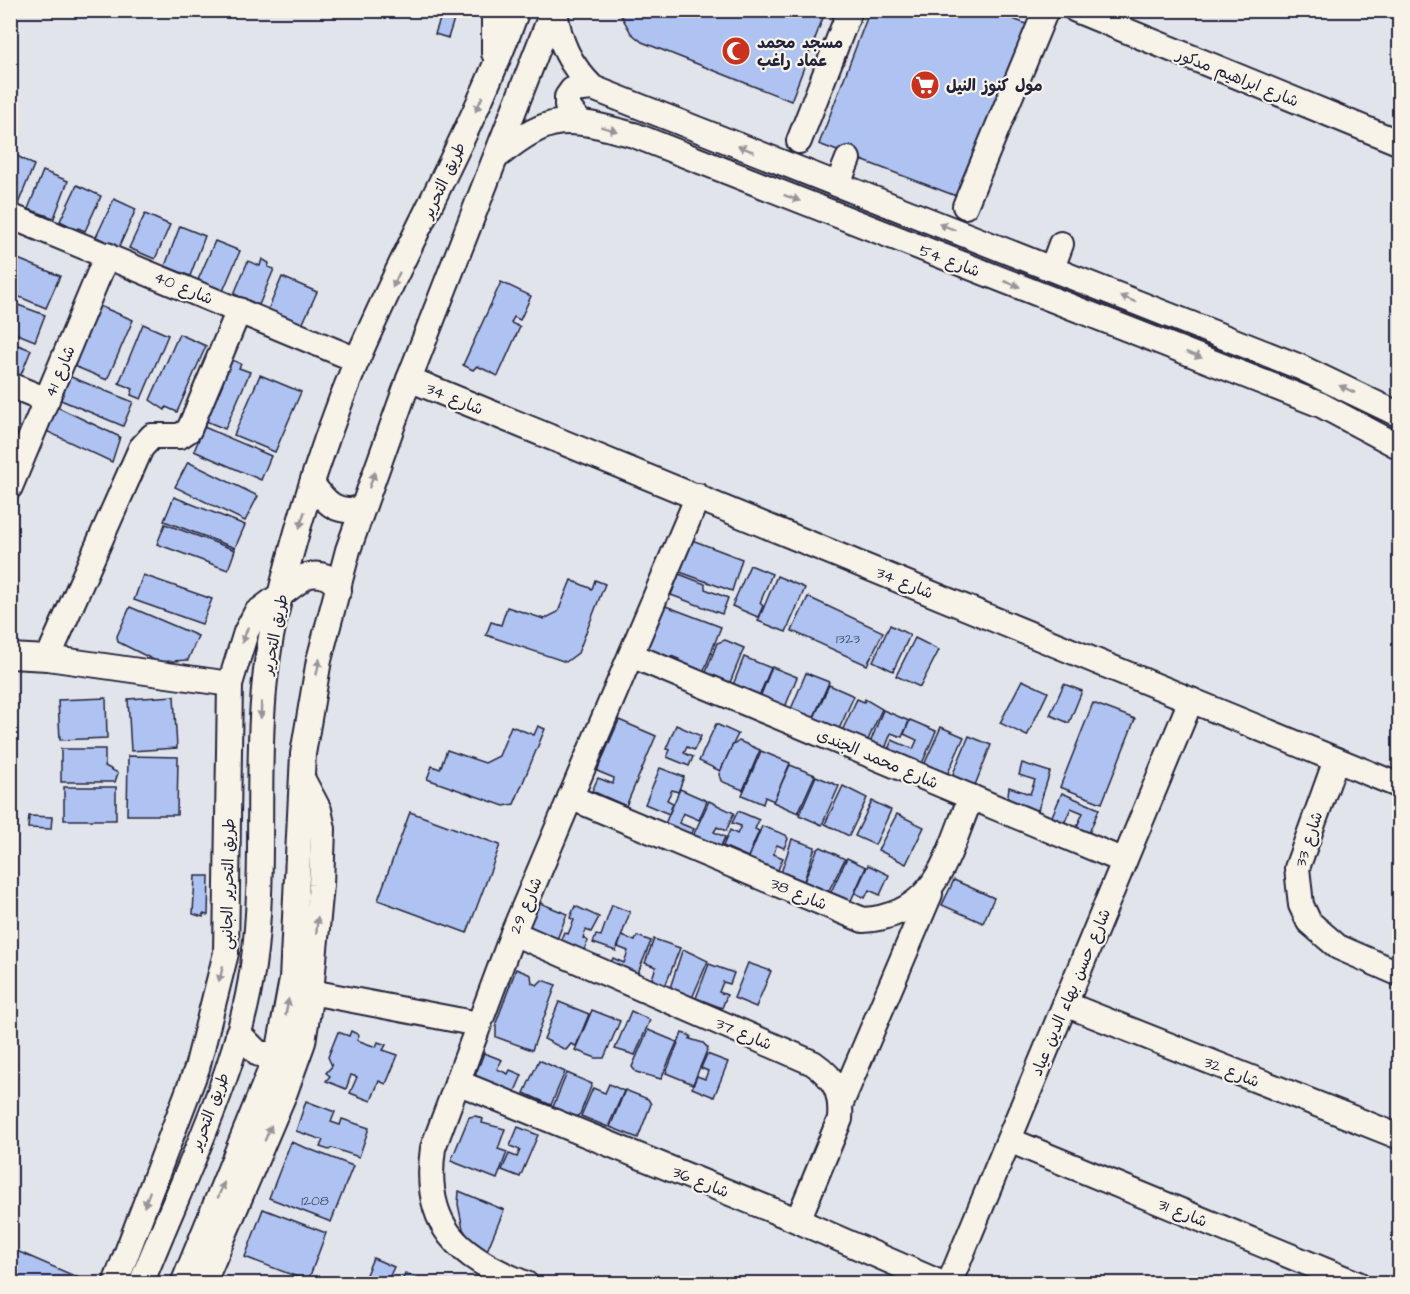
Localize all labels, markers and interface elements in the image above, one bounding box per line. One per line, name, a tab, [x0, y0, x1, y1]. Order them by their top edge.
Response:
place label: مسجد محمد عماد راغب	[757, 32, 843, 72]
mosque icon: مسجد محمد عماد راغب	[720, 35, 752, 67]
street label: شارع ابراهيم مدكور	[1171, 43, 1302, 113]
supermarket icon: مول كنوز النيل	[909, 69, 941, 101]
place label: مول كنوز النيل	[946, 75, 1043, 97]
one-way arrow	[475, 95, 484, 112]
one-way arrow	[601, 125, 619, 134]
street label: طريق التحرير	[416, 139, 471, 224]
one-way arrow	[736, 143, 754, 153]
one-way arrow	[783, 193, 801, 203]
one-way arrow	[938, 222, 956, 231]
street label: شارع 54	[916, 239, 983, 283]
street label: شارع 40	[151, 266, 216, 310]
one-way arrow	[391, 271, 400, 288]
one-way arrow	[1004, 279, 1022, 289]
one-way arrow	[1119, 294, 1137, 303]
street label: شارع 41	[39, 342, 81, 401]
one-way arrow	[1185, 351, 1203, 360]
street label: شارع 34	[423, 377, 487, 420]
one-way arrow	[1338, 384, 1356, 394]
one-way arrow	[367, 471, 377, 489]
one-way arrow	[297, 511, 306, 529]
street label: شارع 34	[873, 561, 937, 604]
street label: طريق التحرير	[256, 592, 294, 678]
one-way arrow	[240, 626, 250, 644]
house number: 1323	[836, 629, 860, 649]
one-way arrow	[314, 658, 323, 677]
one-way arrow	[257, 700, 266, 719]
street label: شارع محمد الجندى	[813, 723, 942, 794]
street label: شارع 33	[1290, 809, 1328, 870]
street label: طريق التحرير الجانبى	[216, 818, 240, 950]
street label: شارع 38	[767, 872, 830, 916]
street label: شارع 29	[504, 874, 548, 937]
street label: شارع حسن بهاء الدين عياد	[1026, 905, 1116, 1079]
one-way arrow	[312, 915, 322, 934]
one-way arrow	[216, 965, 226, 983]
one-way arrow	[283, 998, 292, 1017]
street label: شارع 37	[712, 1012, 775, 1056]
street label: شارع 32	[1200, 1051, 1263, 1093]
street label: طريق التحرير	[184, 1069, 235, 1155]
one-way arrow	[263, 1125, 272, 1142]
street label: شارع 36	[669, 1161, 732, 1203]
one-way arrow	[216, 1181, 226, 1199]
one-way arrow	[142, 1190, 152, 1208]
house number: 1208	[301, 1191, 329, 1211]
street label: شارع 31	[1155, 1193, 1210, 1233]

